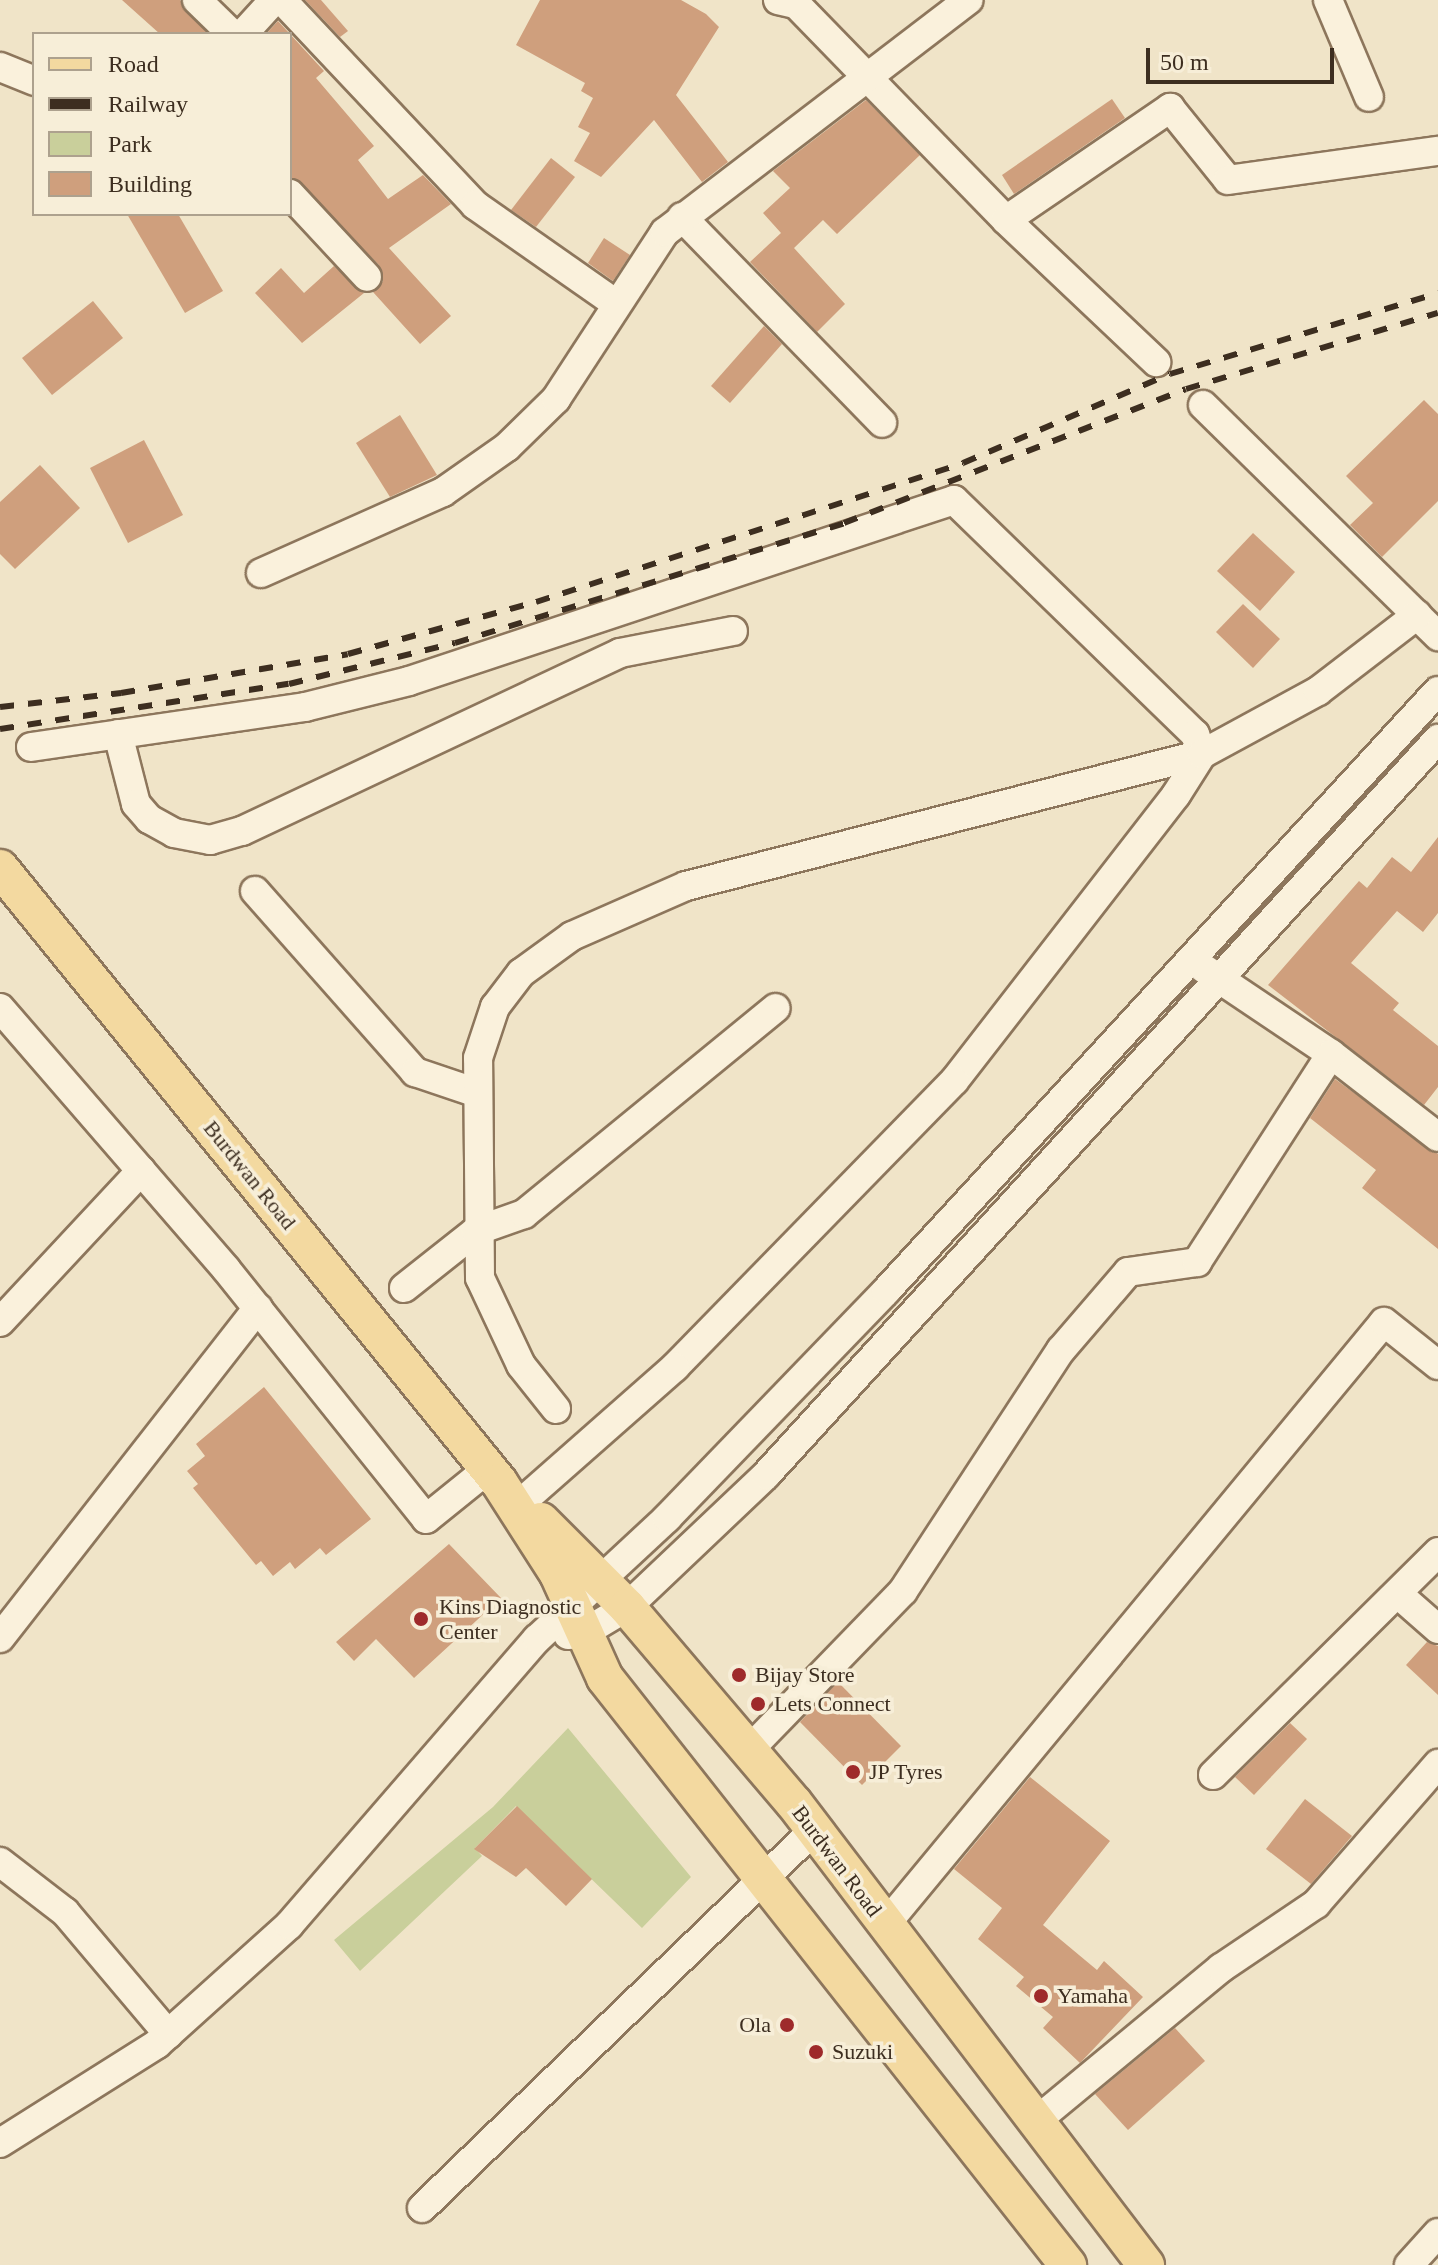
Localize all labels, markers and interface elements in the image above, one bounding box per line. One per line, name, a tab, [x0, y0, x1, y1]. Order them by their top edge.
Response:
legend	[32, 32, 292, 216]
scale bar	[1150, 32, 1338, 82]
text: 50 m	[1160, 49, 1209, 75]
text: Road	[108, 51, 159, 77]
text: Railway	[108, 91, 188, 117]
text: Park	[108, 131, 152, 157]
text: Building	[108, 171, 192, 197]
street label: Burdwan Road	[198, 1115, 302, 1235]
place label: Kins Diagnostic Center	[439, 1593, 581, 1644]
marker: Kins Diagnostic Center	[410, 1608, 432, 1630]
place label: Bijay Store	[755, 1662, 855, 1688]
marker: Bijay Store	[730, 1666, 748, 1684]
place label: Lets Connect	[774, 1691, 891, 1717]
marker: Lets Connect	[749, 1695, 767, 1713]
place label: JP Tyres	[869, 1759, 944, 1785]
marker: JP Tyres	[844, 1763, 862, 1781]
street label: Burdwan Road	[787, 1800, 887, 1922]
place label: Yamaha	[1057, 1983, 1128, 2009]
marker: Yamaha	[1032, 1987, 1050, 2005]
place label: Ola	[739, 2012, 771, 2038]
marker: Ola	[778, 2016, 796, 2034]
place label: Suzuki	[832, 2039, 893, 2065]
marker: Suzuki	[807, 2043, 825, 2061]

